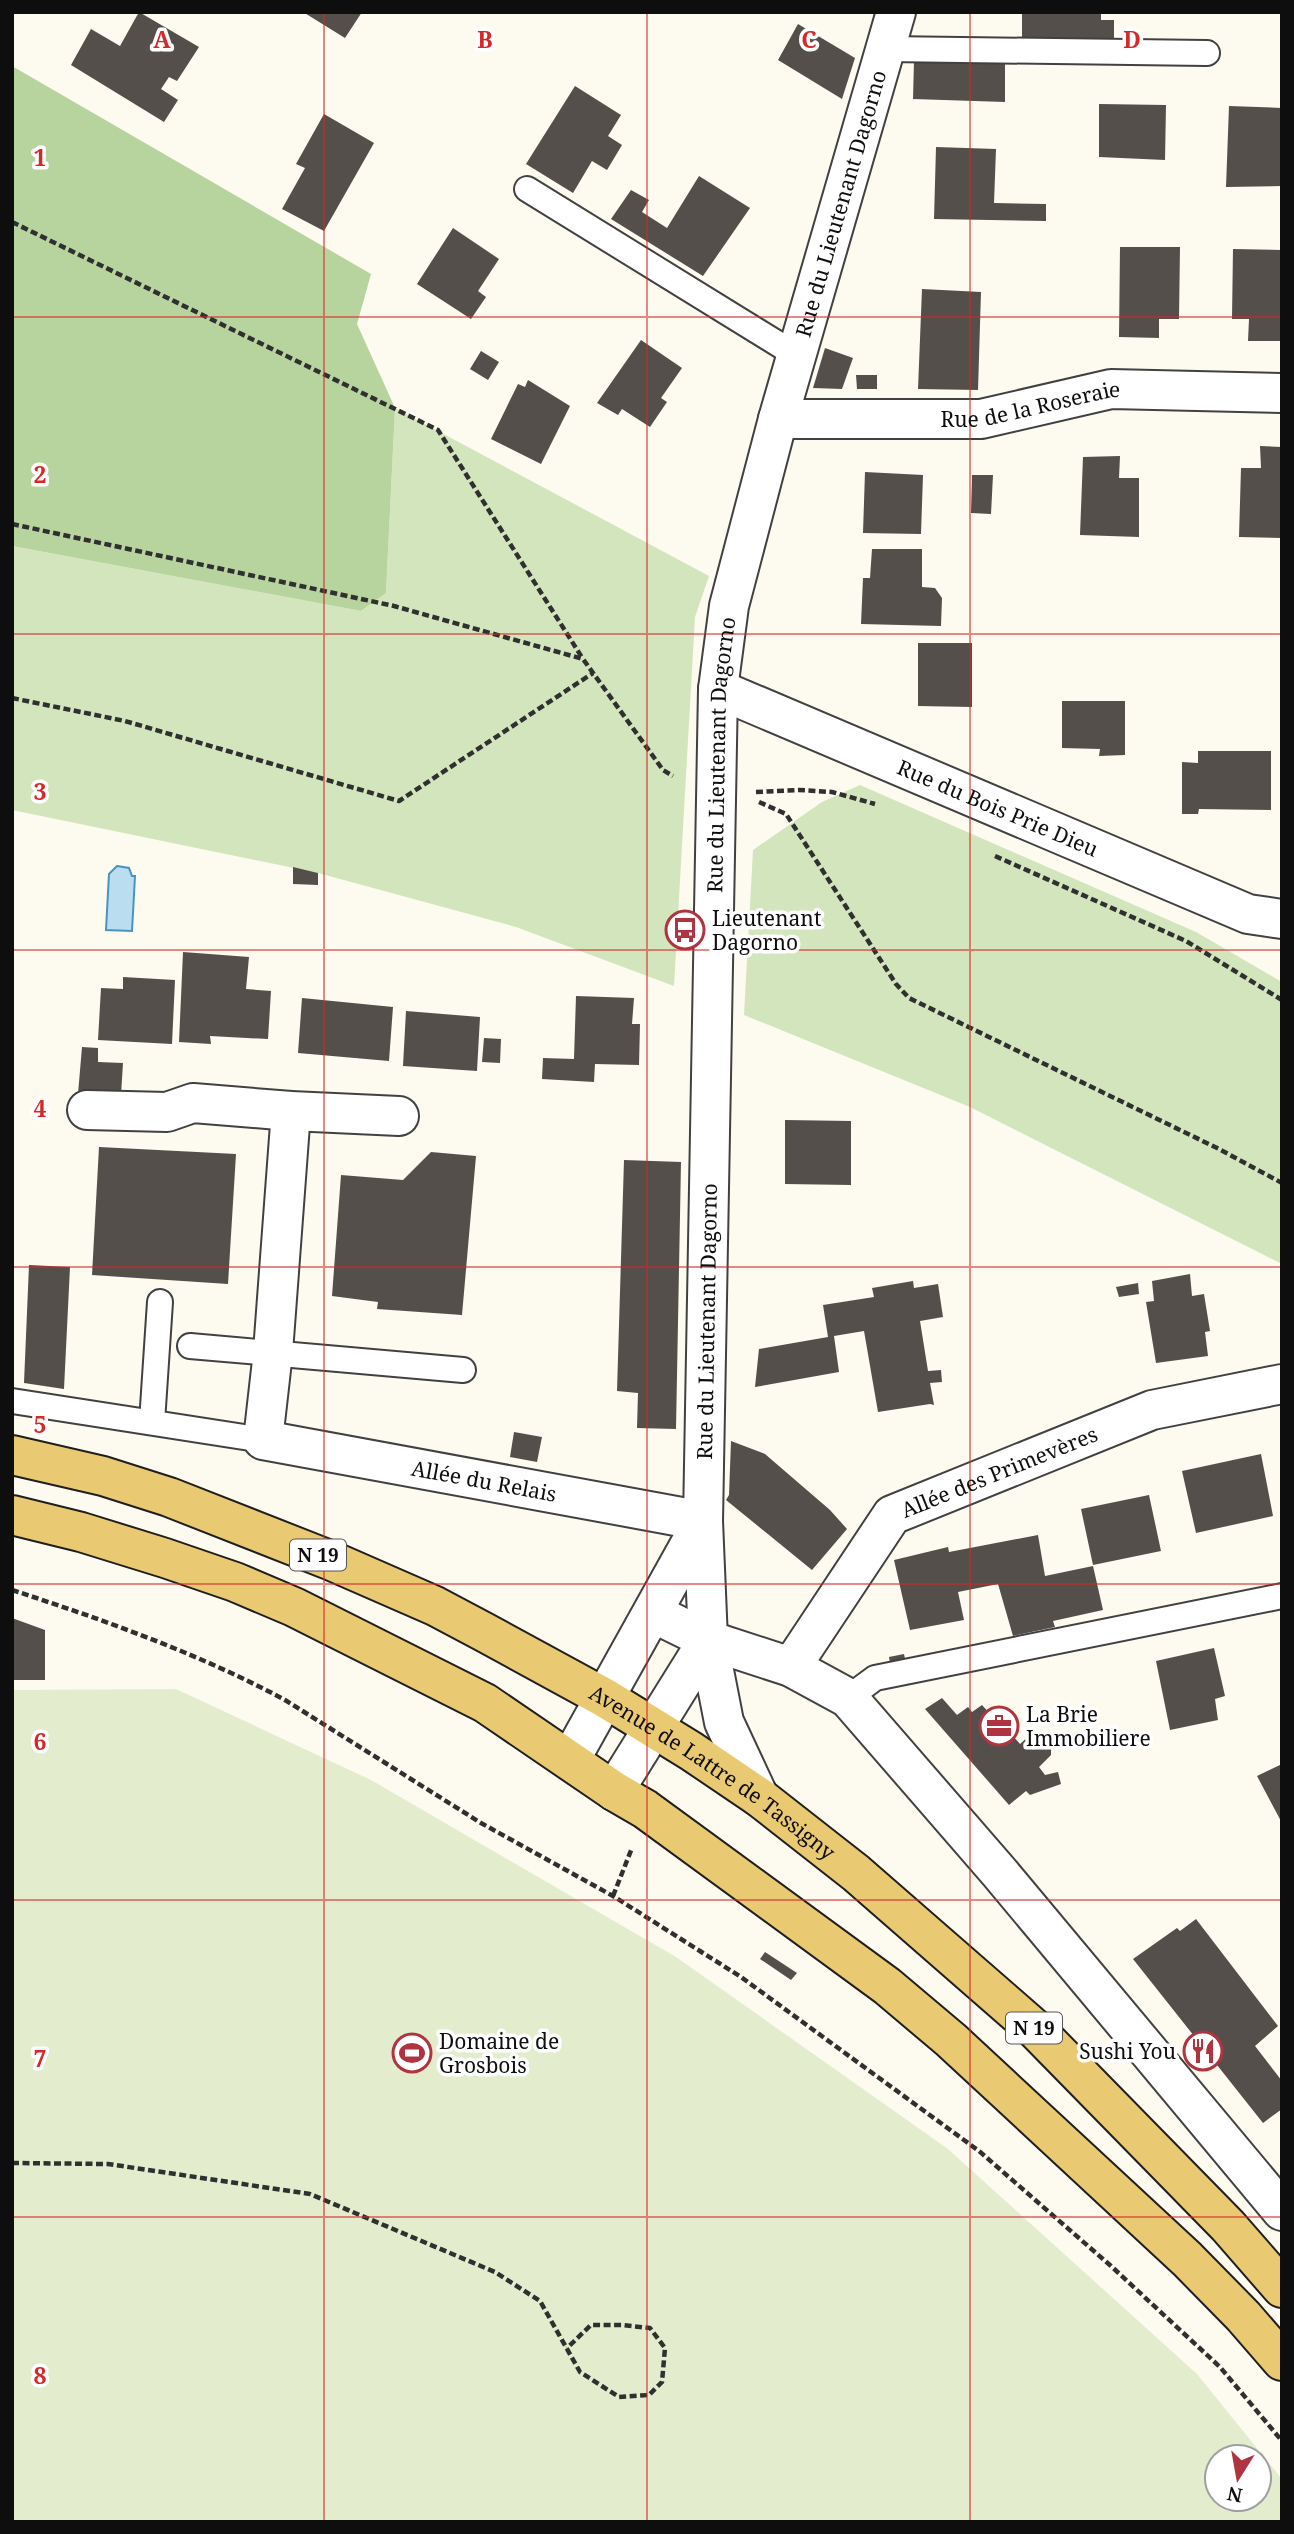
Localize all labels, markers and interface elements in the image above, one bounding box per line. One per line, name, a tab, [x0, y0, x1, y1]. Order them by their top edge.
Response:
text: A	[153, 23, 171, 55]
text: B	[477, 23, 493, 55]
text: C	[801, 23, 817, 55]
text: D	[1123, 23, 1141, 55]
street label: Rue du Lieutenant Dagorno	[789, 67, 892, 340]
text: 1	[34, 141, 47, 173]
street label: Rue de la Roseraie	[940, 375, 1121, 433]
text: 2	[34, 458, 47, 490]
street label: Rue du Lieutenant Dagorno	[700, 615, 741, 893]
street label: Rue du Bois Prie Dieu	[893, 753, 1103, 863]
text: 3	[34, 775, 47, 807]
place label: Lieutenant Dagorno	[712, 904, 821, 956]
bus stop icon: Lieutenant Dagorno	[664, 909, 706, 951]
text: 4	[34, 1092, 47, 1124]
street label: Rue du Lieutenant Dagorno	[690, 1183, 723, 1460]
text: 5	[34, 1408, 47, 1440]
street label: Allée des Primevères	[897, 1420, 1101, 1524]
street label: Allée du Relais	[409, 1454, 559, 1508]
road number: N 19	[290, 1540, 346, 1570]
street label: Avenue de Lattre de Tassigny	[585, 1678, 841, 1866]
place label: La Brie Immobiliere	[1026, 1700, 1151, 1752]
office icon: La Brie Immobiliere	[978, 1705, 1020, 1747]
text: 6	[34, 1725, 47, 1757]
road number: N 19	[1006, 2012, 1062, 2044]
place label: Domaine de Grosbois	[439, 2027, 559, 2079]
restaurant icon: Sushi You	[1182, 2030, 1224, 2072]
sports icon: Domaine de Grosbois	[391, 2032, 433, 2074]
place label: Sushi You	[1079, 2037, 1176, 2065]
text: 7	[34, 2042, 47, 2074]
text: 8	[34, 2359, 47, 2391]
north arrow	[1203, 2443, 1273, 2513]
text: N	[1225, 2480, 1245, 2509]

